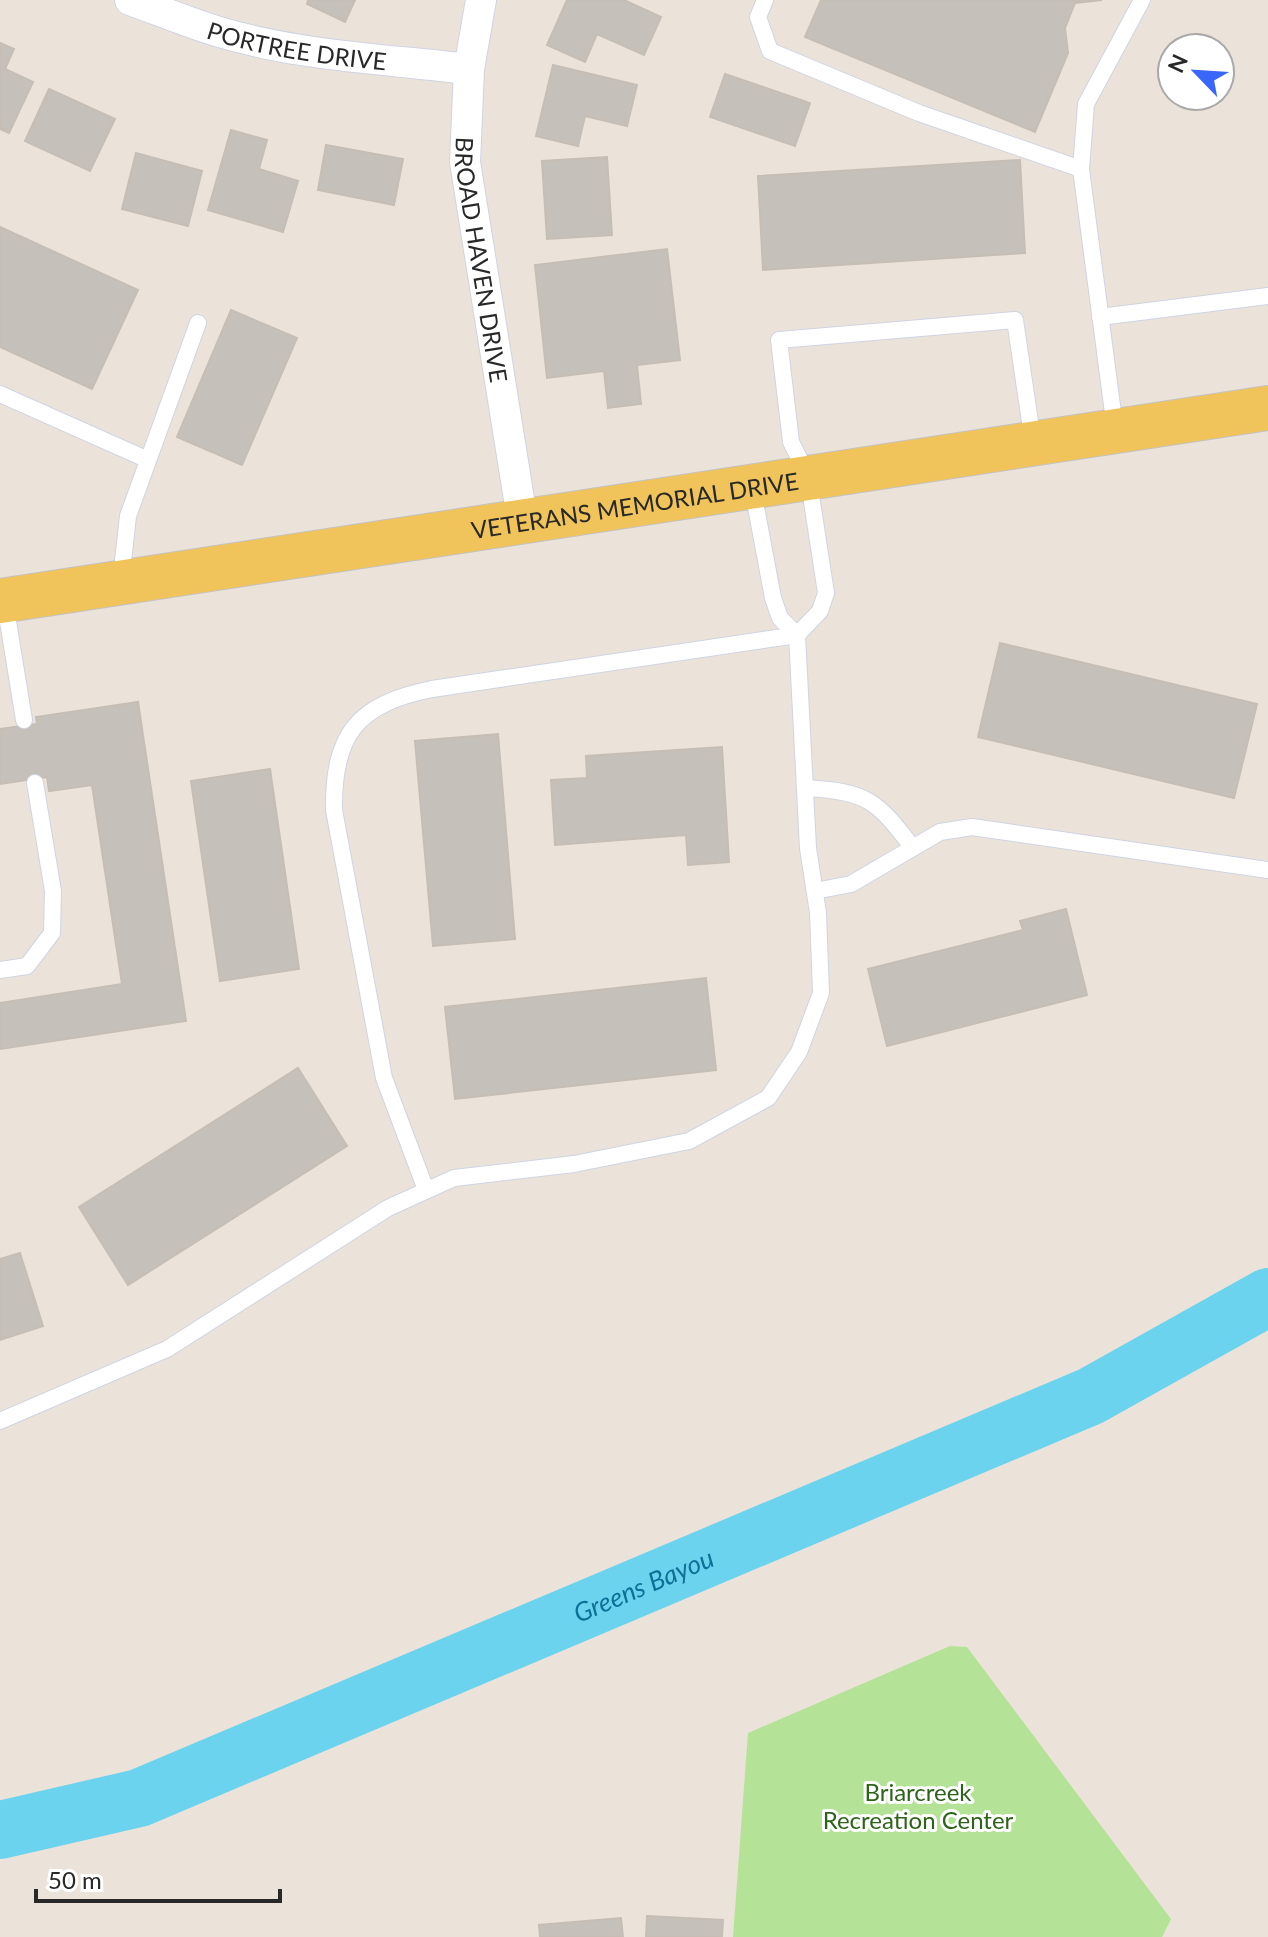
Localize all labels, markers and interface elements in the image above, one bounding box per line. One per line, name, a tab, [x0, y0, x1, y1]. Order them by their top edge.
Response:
street label: PORTREE DRIVE	[204, 15, 388, 75]
north arrow	[1156, 32, 1236, 112]
text: N	[1162, 50, 1193, 77]
street label: BROAD HAVEN DRIVE	[450, 136, 515, 384]
street label: VETERANS MEMORIAL DRIVE	[469, 465, 800, 544]
water label: Greens Bayou	[568, 1541, 718, 1629]
park label: Briarcreek Recreation Center	[823, 1777, 1014, 1834]
scale bar	[36, 1853, 280, 1903]
text: 50 m	[48, 1865, 102, 1894]

